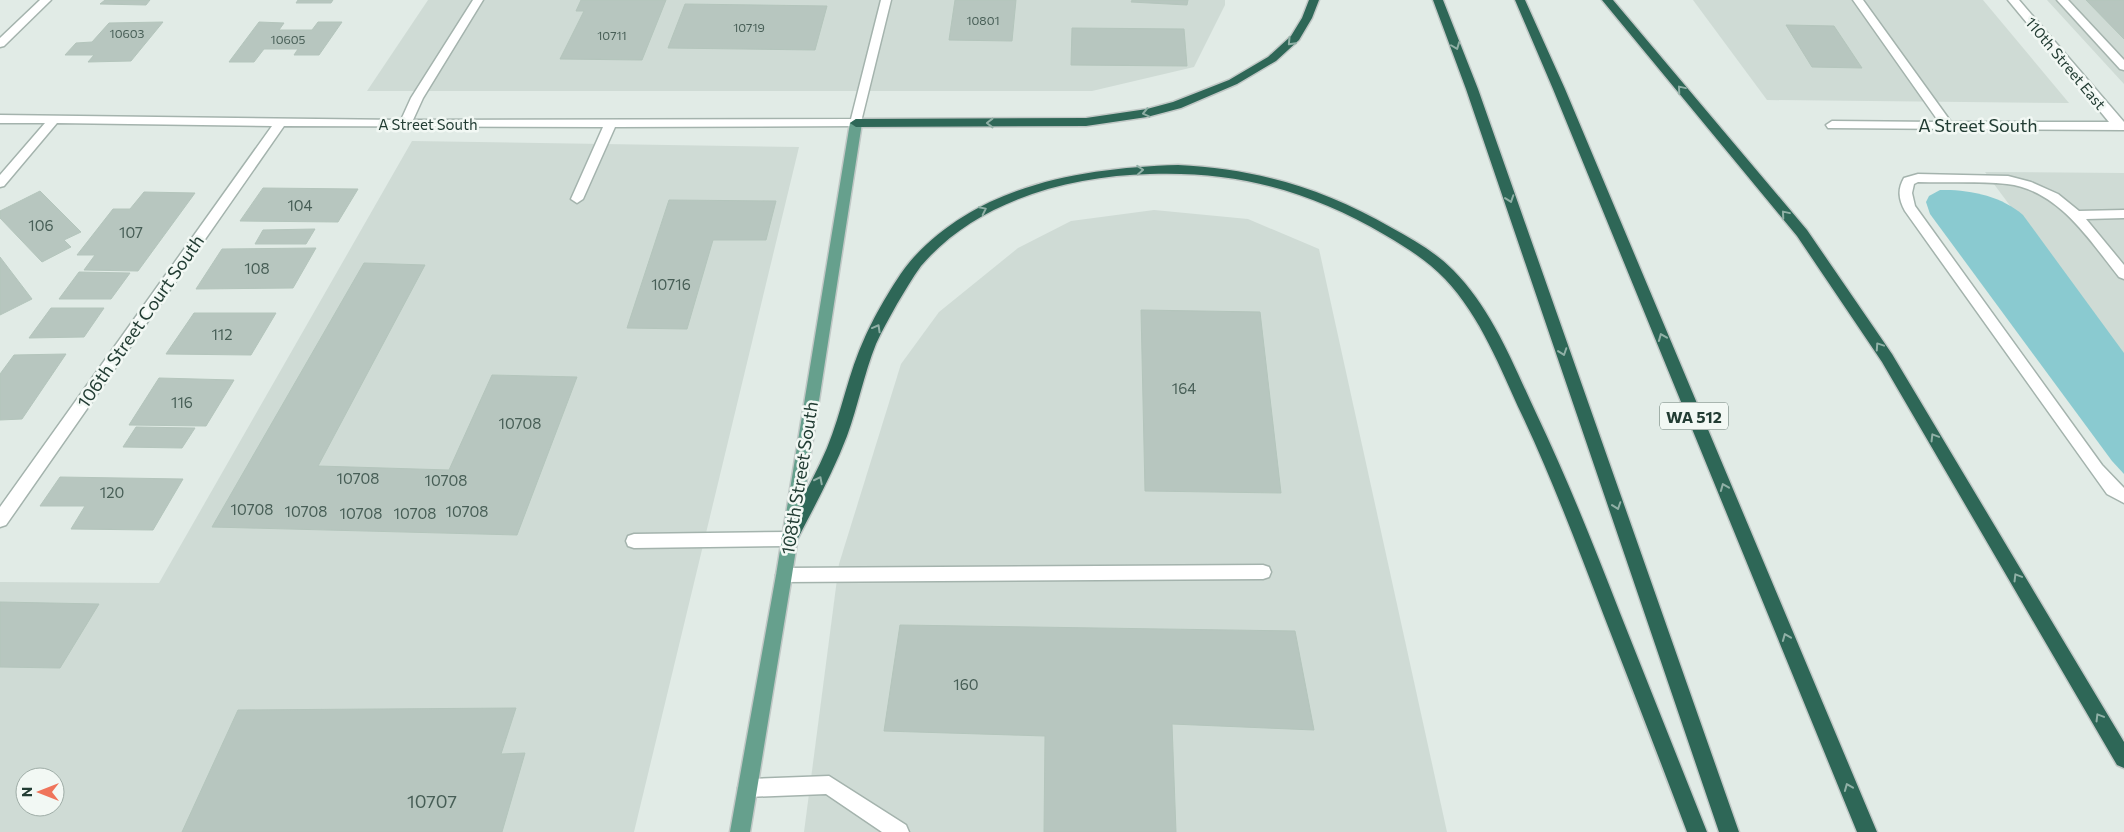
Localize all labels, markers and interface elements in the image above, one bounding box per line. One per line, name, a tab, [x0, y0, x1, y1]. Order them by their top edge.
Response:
house number: 10801	[966, 13, 1000, 27]
street label: 110th Street East	[2022, 13, 2110, 113]
house number: 10719	[733, 20, 765, 34]
house number: 10603	[110, 26, 145, 40]
house number: 10711	[597, 28, 627, 42]
house number: 10605	[271, 32, 306, 46]
one-way arrow	[1287, 37, 1296, 46]
one-way arrow	[1450, 41, 1460, 49]
one-way arrow	[1678, 86, 1686, 95]
one-way arrow	[1142, 107, 1151, 118]
street label: A Street South	[1918, 114, 2038, 136]
street label: A Street South	[378, 115, 478, 133]
one-way arrow	[985, 118, 993, 128]
one-way arrow	[1136, 165, 1144, 176]
one-way arrow	[1504, 194, 1514, 202]
house number: 104	[287, 196, 313, 214]
one-way arrow	[978, 206, 987, 216]
one-way arrow	[1782, 210, 1791, 219]
house number: 106	[28, 216, 54, 234]
house number: 107	[119, 223, 143, 241]
street label: 106th Street Court South	[72, 230, 208, 412]
house number: 108	[244, 259, 270, 277]
house number: 10716	[651, 275, 691, 293]
house number: 112	[211, 325, 233, 343]
one-way arrow	[871, 325, 881, 334]
one-way arrow	[1657, 333, 1667, 341]
one-way arrow	[1876, 342, 1885, 352]
one-way arrow	[1558, 347, 1568, 356]
house number: 164	[1172, 379, 1196, 397]
house number: 116	[171, 393, 193, 411]
street label: 108th Street South	[776, 400, 822, 556]
road number: WA 512	[1660, 402, 1728, 430]
house number: 10708	[499, 414, 541, 432]
one-way arrow	[1930, 434, 1940, 443]
house number: 10708	[337, 469, 379, 487]
house number: 10708	[425, 471, 467, 489]
one-way arrow	[813, 476, 823, 485]
house number: 120	[100, 483, 124, 501]
one-way arrow	[1719, 483, 1730, 492]
house number: 10708	[231, 500, 273, 518]
one-way arrow	[1611, 501, 1621, 509]
house number: 10708	[285, 502, 327, 520]
house number: 10708	[446, 502, 488, 520]
house number: 10708	[340, 504, 382, 522]
house number: 10708	[394, 504, 436, 522]
one-way arrow	[2013, 573, 2023, 582]
one-way arrow	[1782, 633, 1792, 642]
house number: 160	[953, 675, 979, 693]
one-way arrow	[2096, 713, 2106, 722]
north arrow	[15, 767, 65, 817]
one-way arrow	[1844, 783, 1854, 792]
text: N	[18, 787, 35, 797]
house number: 10707	[407, 790, 457, 812]

